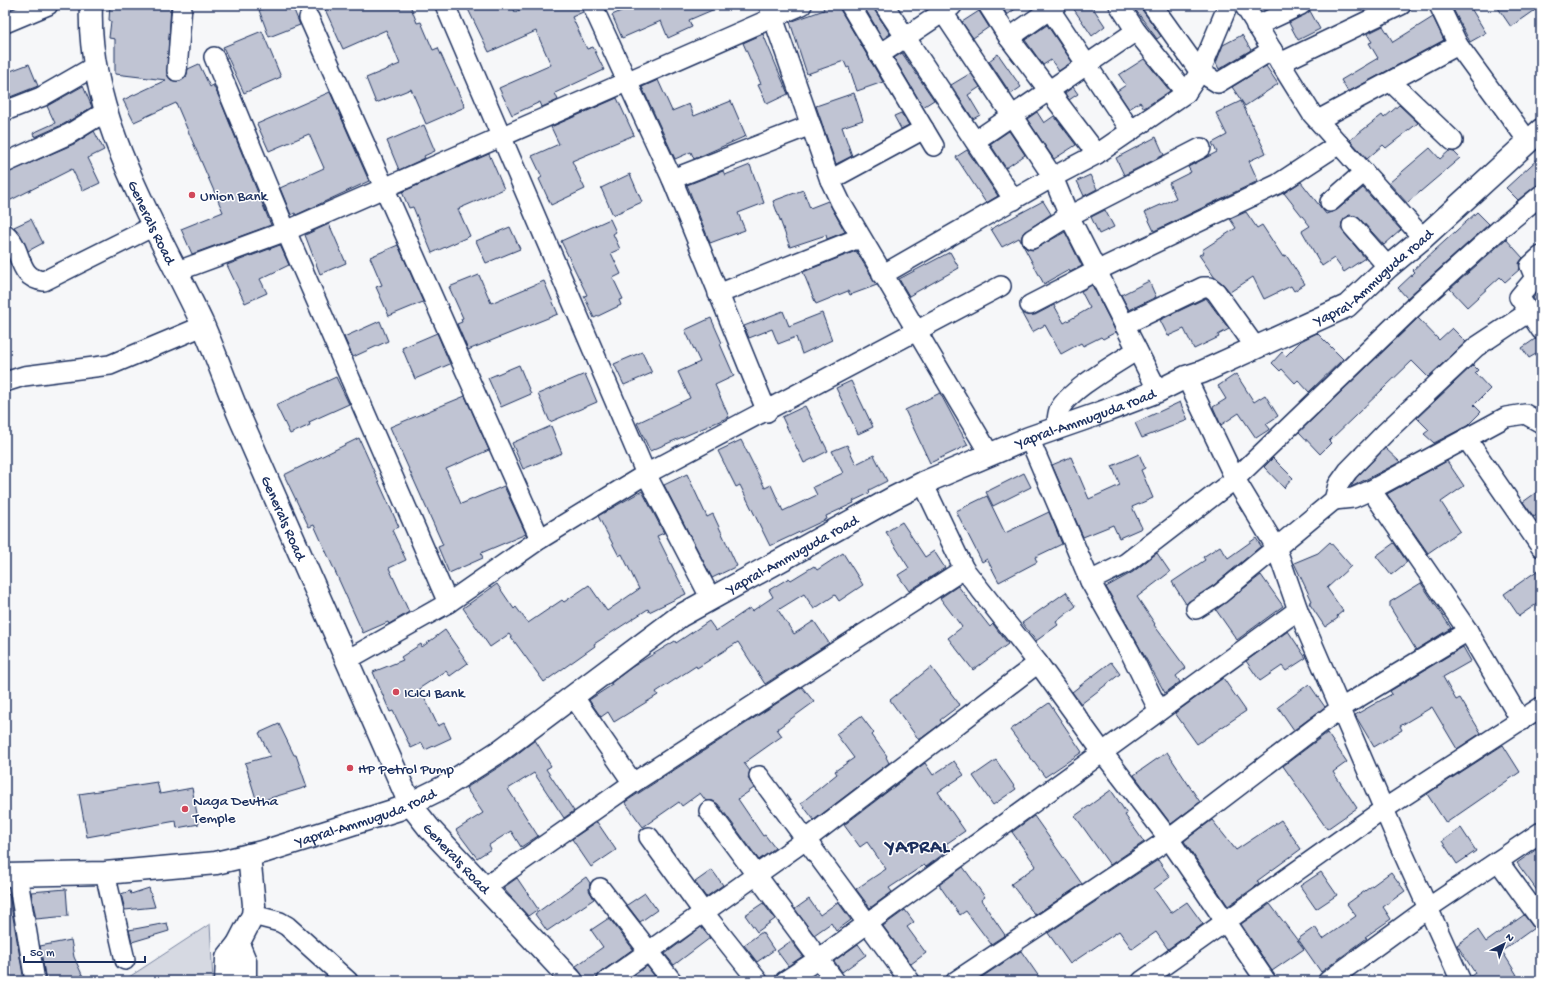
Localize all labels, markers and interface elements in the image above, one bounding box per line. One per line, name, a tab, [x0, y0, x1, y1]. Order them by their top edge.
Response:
street label: Generals Road	[123, 178, 179, 269]
place label: Union Bank	[200, 188, 269, 206]
marker: Union Bank	[187, 190, 197, 200]
street label: Yapral-Ammuguda road	[1310, 225, 1439, 332]
street label: Yapral-Ammuguda road	[1011, 385, 1160, 454]
street label: Generals Road	[256, 473, 309, 565]
street label: Yapral-Ammuguda road	[722, 511, 863, 600]
place label: ICICI Bank	[404, 685, 466, 703]
marker: ICICI Bank	[391, 687, 401, 697]
place label: HP Petrol Pump	[358, 761, 454, 779]
marker: HP Petrol Pump	[345, 763, 355, 773]
street label: Yapral-Ammuguda road	[292, 785, 441, 853]
place label: Naga Devtha Temple	[192, 793, 279, 828]
marker: Naga Devtha Temple	[180, 804, 190, 814]
street label: Generals Road	[418, 820, 494, 899]
district label: YAPRAL	[884, 837, 950, 860]
north arrow	[1484, 924, 1524, 964]
text: N	[1503, 931, 1516, 945]
scale bar	[24, 938, 145, 964]
text: 50 m	[30, 947, 55, 961]

